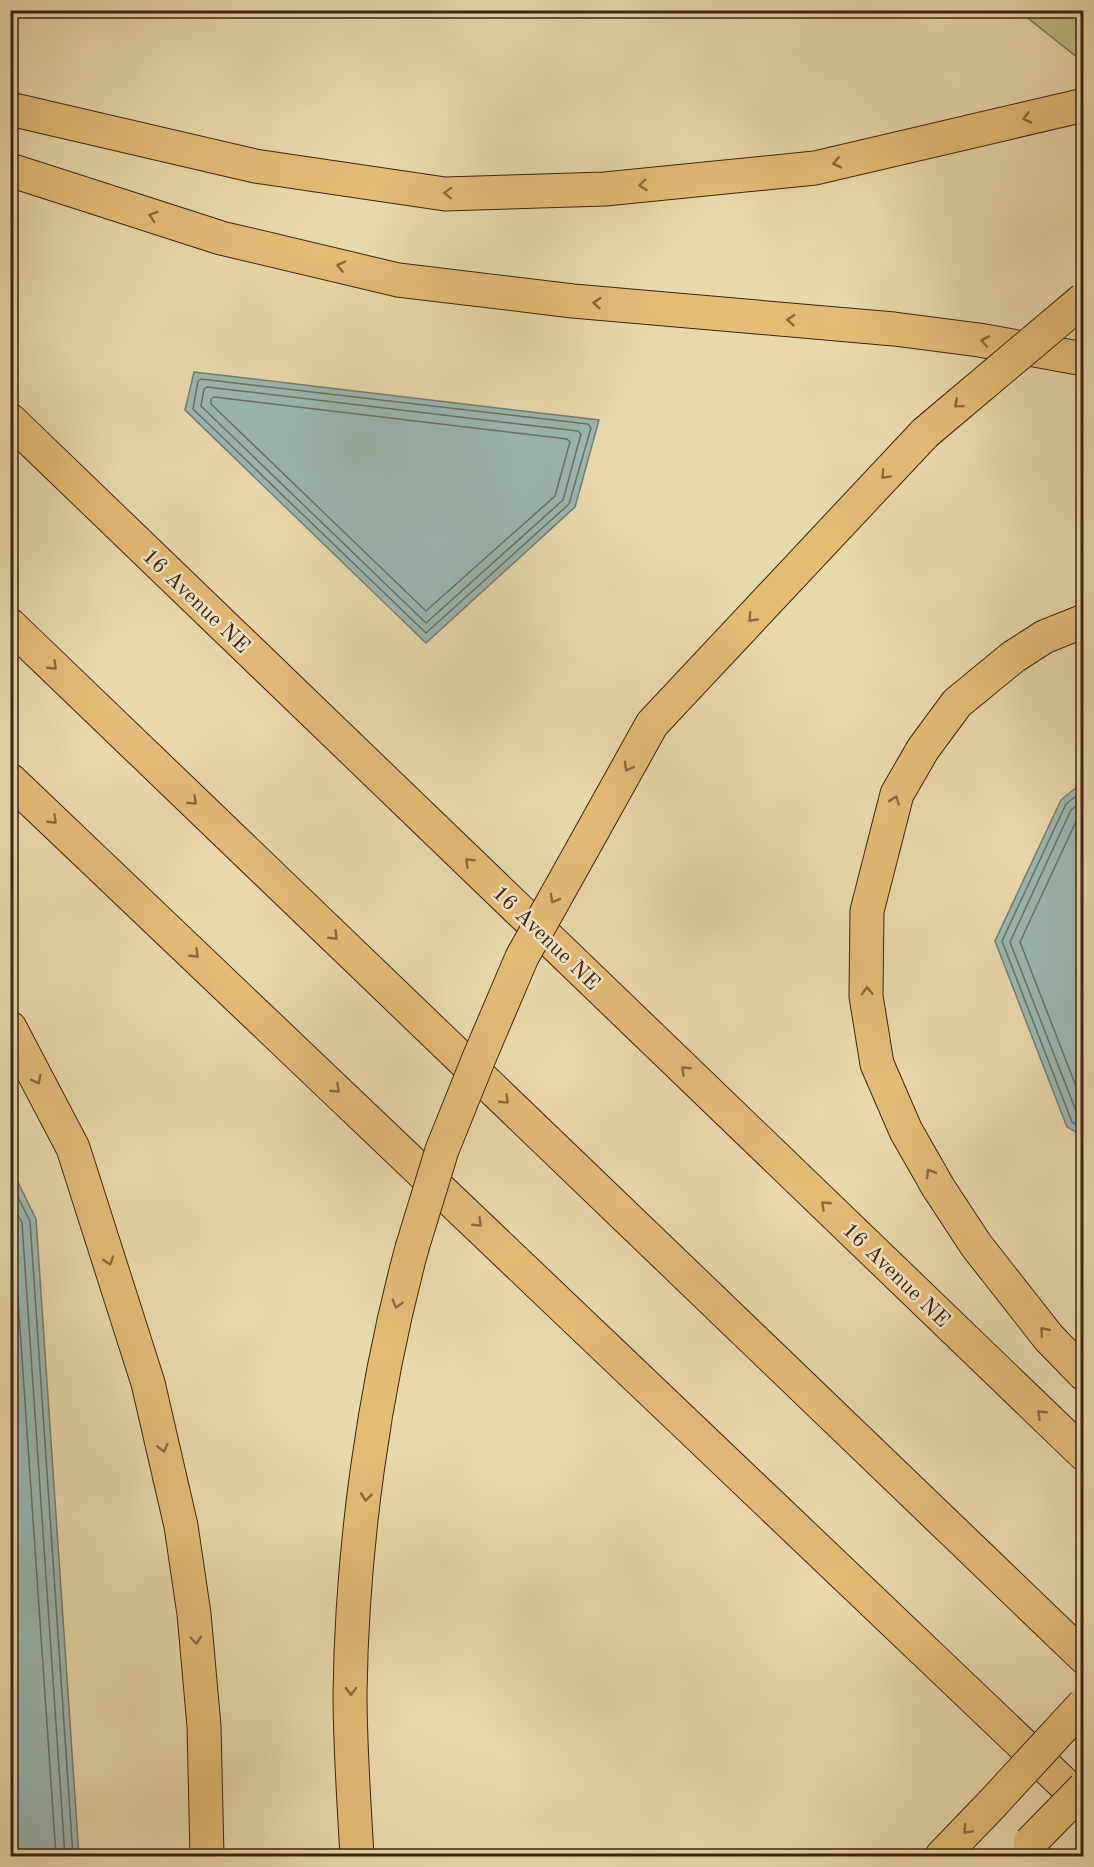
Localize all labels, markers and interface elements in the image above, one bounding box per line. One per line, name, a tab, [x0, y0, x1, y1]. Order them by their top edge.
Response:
one-way arrow	[1022, 111, 1032, 124]
one-way arrow	[832, 155, 842, 168]
one-way arrow	[639, 178, 648, 191]
one-way arrow	[444, 187, 453, 199]
one-way arrow	[148, 211, 159, 223]
one-way arrow	[336, 261, 346, 274]
one-way arrow	[592, 297, 601, 310]
one-way arrow	[786, 314, 795, 327]
one-way arrow	[980, 335, 990, 348]
one-way arrow	[954, 397, 965, 408]
one-way arrow	[881, 469, 892, 479]
street label: 16 Avenue NE	[138, 545, 254, 658]
one-way arrow	[748, 611, 759, 622]
one-way arrow	[45, 658, 56, 669]
one-way arrow	[624, 761, 635, 771]
one-way arrow	[187, 794, 197, 805]
one-way arrow	[888, 795, 901, 806]
one-way arrow	[46, 813, 57, 824]
one-way arrow	[465, 858, 475, 869]
street label: 16 Avenue NE	[488, 882, 604, 995]
one-way arrow	[550, 893, 562, 903]
one-way arrow	[327, 929, 337, 940]
one-way arrow	[187, 947, 198, 958]
one-way arrow	[860, 987, 873, 996]
one-way arrow	[681, 1066, 691, 1077]
one-way arrow	[30, 1074, 42, 1085]
one-way arrow	[329, 1081, 340, 1092]
one-way arrow	[497, 1093, 508, 1104]
one-way arrow	[926, 1169, 937, 1179]
one-way arrow	[822, 1202, 833, 1213]
one-way arrow	[471, 1216, 481, 1227]
street label: 16 Avenue NE	[838, 1219, 954, 1332]
one-way arrow	[101, 1255, 114, 1266]
one-way arrow	[392, 1298, 404, 1309]
one-way arrow	[1040, 1327, 1051, 1338]
one-way arrow	[1038, 1410, 1049, 1421]
one-way arrow	[155, 1443, 168, 1453]
one-way arrow	[360, 1492, 373, 1501]
one-way arrow	[189, 1635, 202, 1644]
one-way arrow	[345, 1686, 357, 1695]
one-way arrow	[963, 1823, 974, 1834]

